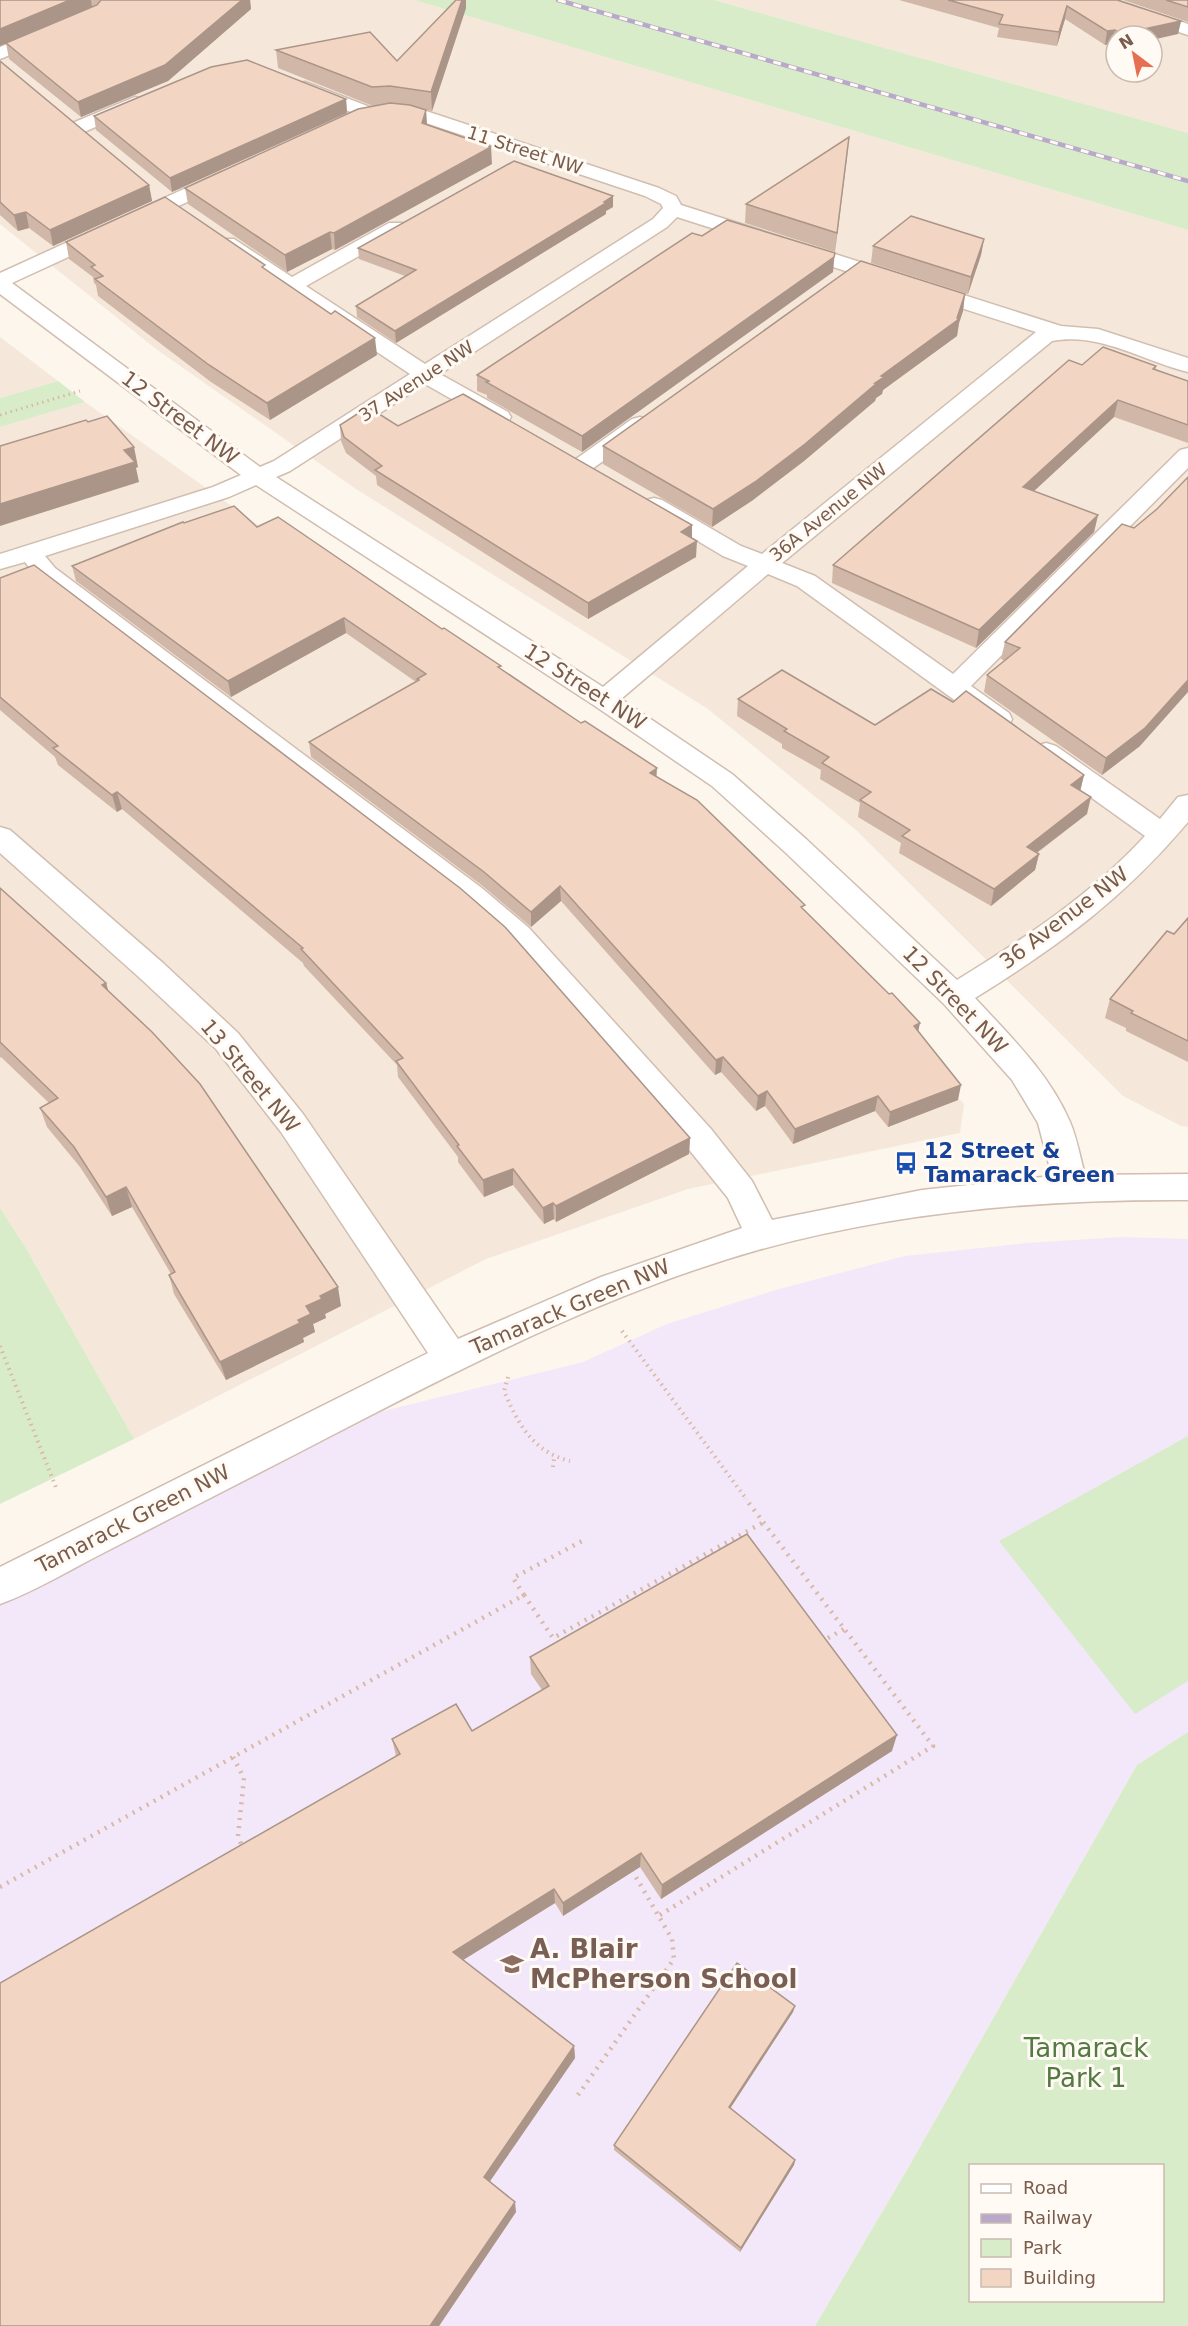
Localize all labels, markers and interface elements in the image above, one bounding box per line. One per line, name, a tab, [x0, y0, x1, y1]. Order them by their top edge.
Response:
north arrow	[1104, 24, 1164, 84]
text: N	[1116, 30, 1137, 53]
street label: 11 Street NW	[465, 121, 586, 179]
street label: 37 Avenue NW	[355, 336, 477, 426]
street label: 12 Street NW	[117, 366, 243, 470]
street label: 36A Avenue NW	[765, 458, 891, 566]
street label: 12 Street NW	[520, 639, 651, 735]
street label: 36 Avenue NW	[995, 862, 1133, 974]
street label: 12 Street NW	[898, 941, 1013, 1059]
street label: 13 Street NW	[196, 1015, 304, 1138]
place label: 12 Street & Tamarack Green	[924, 1139, 1115, 1187]
bus stop icon: 12 Street & Tamarack Green	[893, 1150, 919, 1176]
street label: Tamarack Green NW	[466, 1254, 673, 1360]
street label: Tamarack Green NW	[31, 1460, 234, 1579]
place label: A. Blair McPherson School	[530, 1934, 798, 1994]
school or university icon: A. Blair McPherson School	[499, 1951, 525, 1977]
park label: Tamarack Park 1	[1023, 2033, 1148, 2093]
legend	[969, 2164, 1164, 2302]
text: Road	[1023, 2177, 1068, 2198]
text: Railway	[1023, 2207, 1093, 2228]
text: Park	[1023, 2237, 1062, 2258]
text: Building	[1023, 2267, 1096, 2288]

